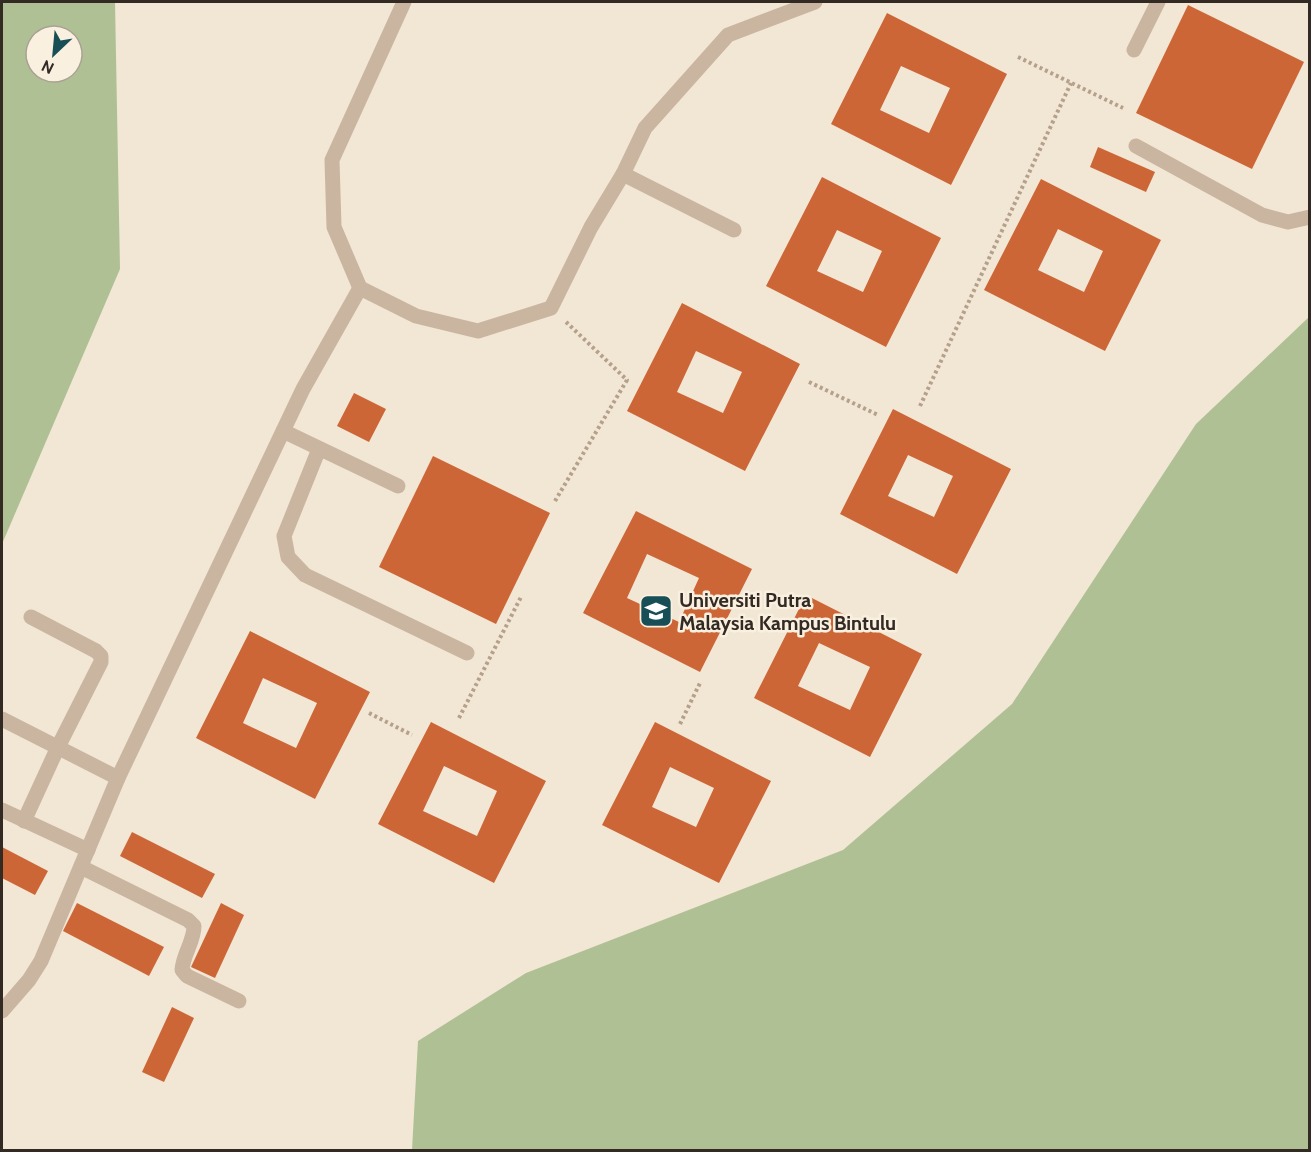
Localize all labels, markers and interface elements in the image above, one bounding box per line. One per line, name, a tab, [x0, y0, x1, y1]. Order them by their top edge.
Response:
north arrow	[24, 24, 84, 84]
text: N	[38, 56, 57, 78]
place label: Universiti Putra Malaysia Kampus Bintulu	[679, 588, 896, 635]
school or university icon: Universiti Putra Malaysia Kampus Bintulu	[638, 593, 674, 629]

